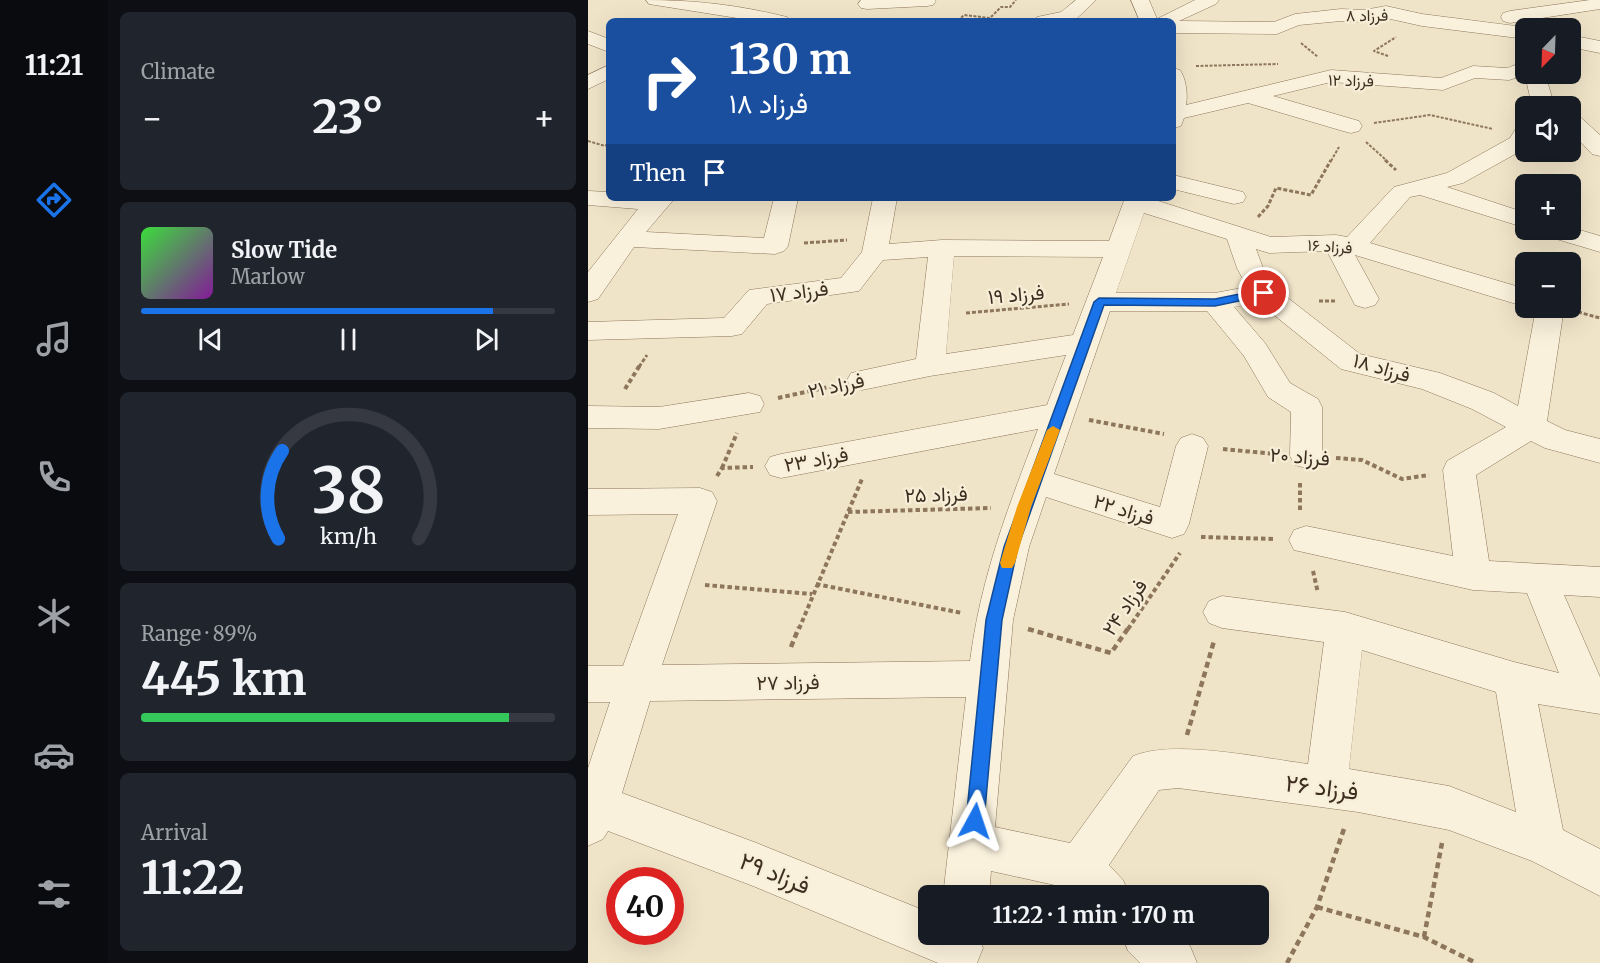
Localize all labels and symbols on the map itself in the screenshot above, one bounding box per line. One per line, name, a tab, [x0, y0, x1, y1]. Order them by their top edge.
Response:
street label: فرزاد ۸	[1346, 5, 1388, 26]
north arrow	[1515, 18, 1581, 84]
street label: فرزاد ۱۲	[1328, 70, 1374, 91]
street label: فرزاد ۱۶	[1307, 234, 1353, 259]
pin	[1238, 267, 1289, 318]
street label: فرزاد ۱۷	[768, 275, 830, 308]
street label: فرزاد ۱۹	[987, 279, 1045, 310]
street label: فرزاد ۱۸	[1350, 347, 1414, 388]
street label: فرزاد ۲۱	[805, 367, 867, 404]
street label: فرزاد ۲۳	[782, 441, 850, 478]
street label: فرزاد ۲۰	[1269, 441, 1331, 472]
street label: فرزاد ۲۵	[904, 480, 968, 509]
street label: فرزاد ۲۲	[1090, 488, 1157, 531]
street label: فرزاد ۲۴	[1096, 574, 1153, 641]
street label: فرزاد ۲۷	[756, 669, 820, 696]
street label: فرزاد ۲۶	[1284, 767, 1360, 807]
position arrow	[943, 789, 1007, 853]
street label: فرزاد ۲۹	[735, 845, 815, 901]
speed limit sign: 40	[606, 867, 684, 945]

